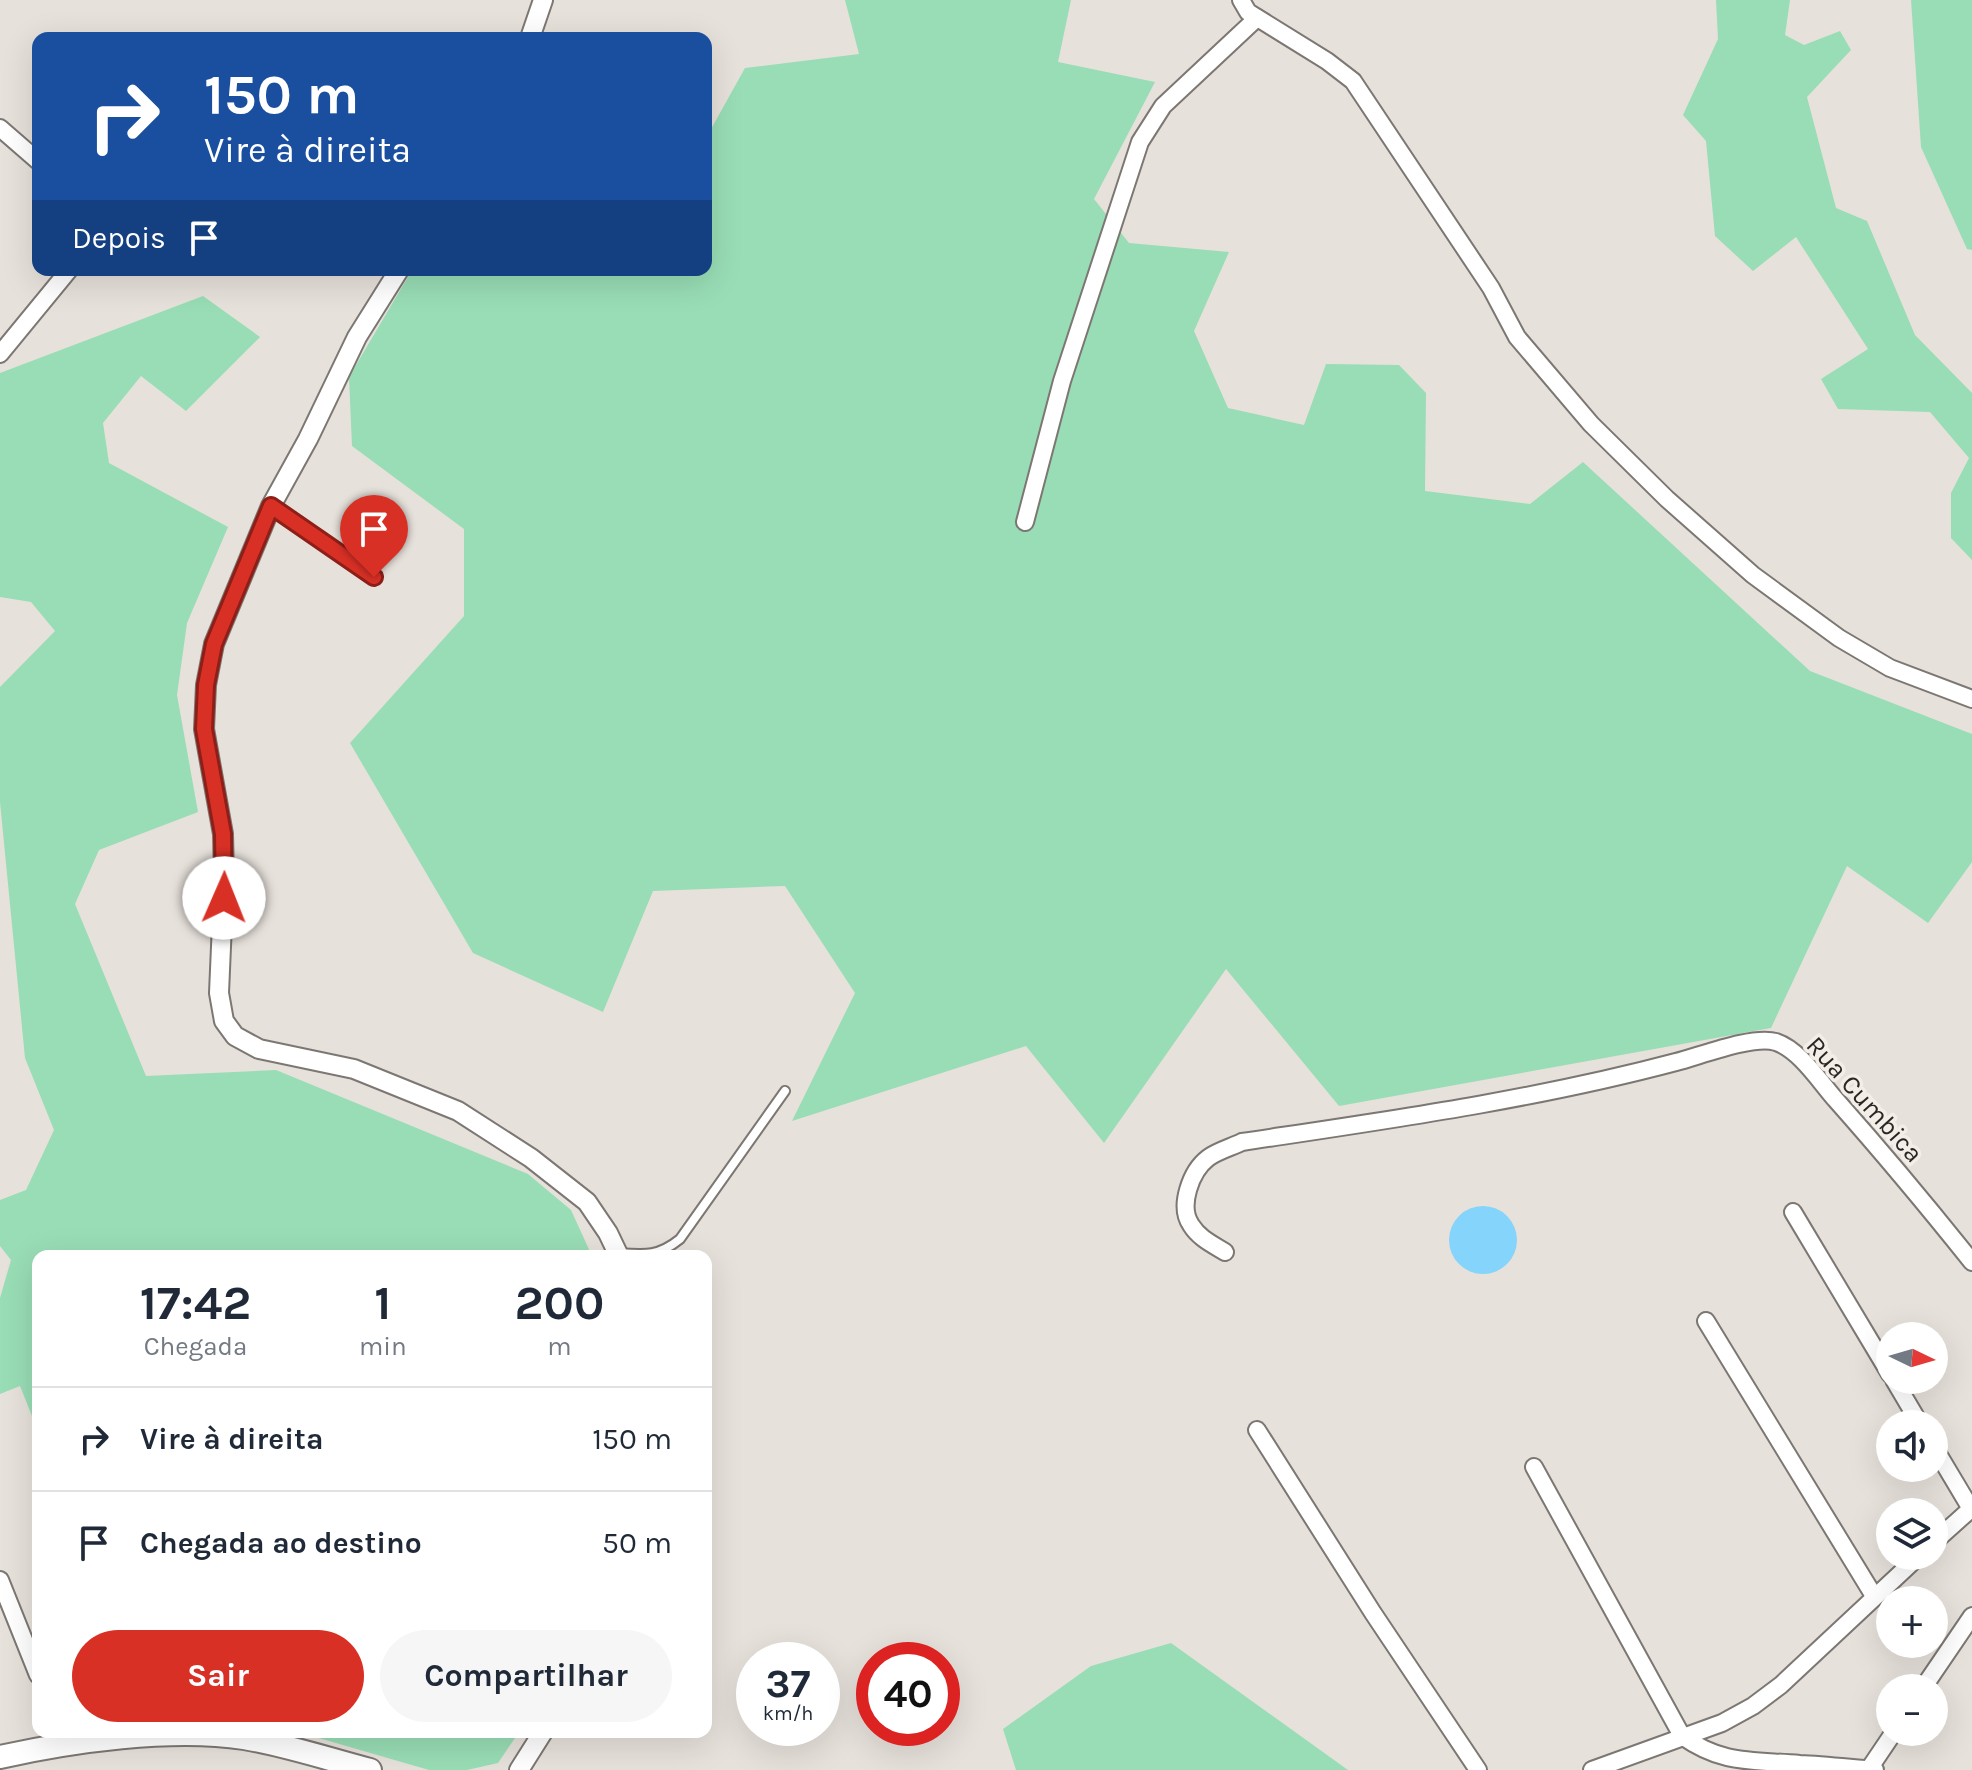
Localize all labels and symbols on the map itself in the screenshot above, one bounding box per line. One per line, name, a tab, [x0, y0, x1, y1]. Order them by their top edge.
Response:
pin	[340, 495, 408, 577]
position arrow	[182, 856, 266, 940]
street label: Rua Cumbica	[1800, 1030, 1929, 1169]
north arrow	[1876, 1322, 1948, 1394]
speed limit sign: 40	[856, 1642, 960, 1746]

